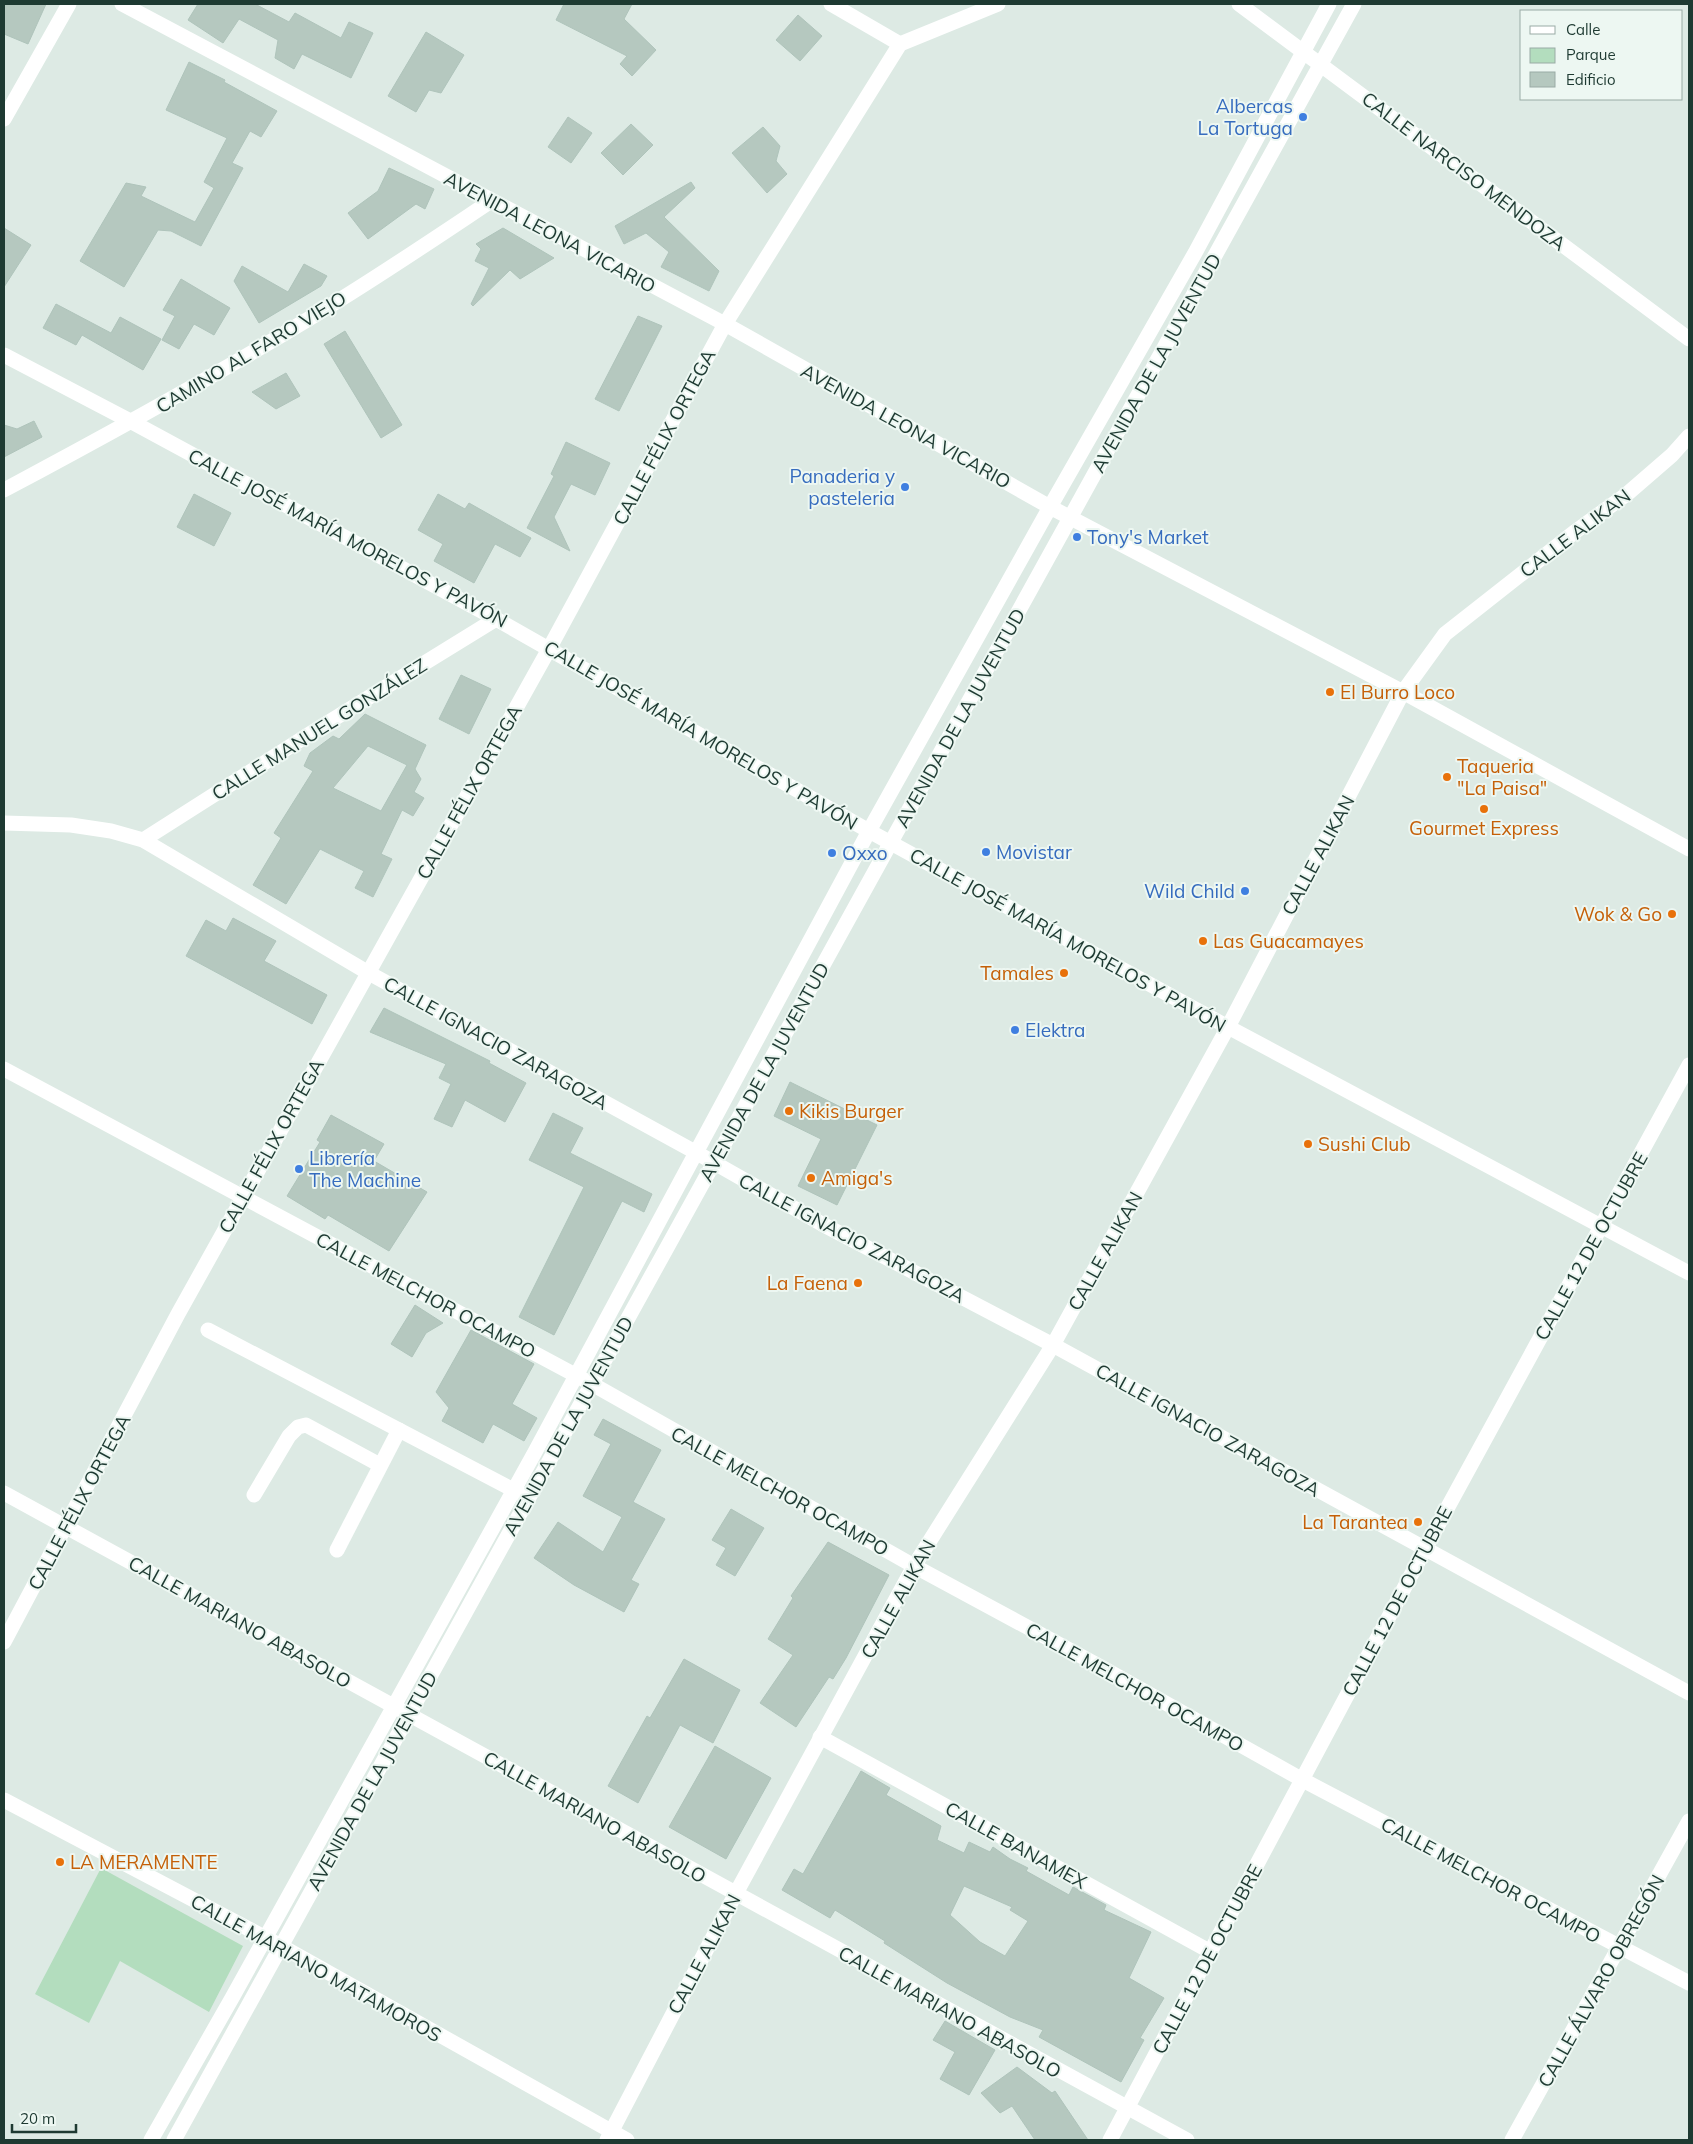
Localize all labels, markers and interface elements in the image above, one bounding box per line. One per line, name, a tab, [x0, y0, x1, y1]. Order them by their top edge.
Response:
legend	[1520, 10, 1683, 100]
text: Calle	[1566, 20, 1600, 39]
text: Parque	[1566, 45, 1616, 64]
text: Edificio	[1566, 70, 1616, 89]
street label: CALLE NARCISO MENDOZA	[1357, 86, 1571, 256]
place label: Albercas La Tortuga	[1198, 94, 1293, 140]
marker: Albercas La Tortuga	[1297, 111, 1309, 123]
street label: AVENIDA LEONA VICARIO	[440, 166, 660, 298]
street label: AVENIDA DE LA JUVENTUD	[1086, 249, 1226, 477]
street label: CAMINO AL FARO VIEJO	[152, 286, 350, 418]
street label: CALLE FÉLIX ORTEGA	[607, 345, 721, 529]
street label: AVENIDA LEONA VICARIO	[797, 358, 1015, 494]
street label: CALLE JOSÉ MARÍA MORELOS Y PAVÓN	[184, 443, 512, 633]
place label: Panaderia y pasteleria	[790, 464, 895, 510]
marker: Panaderia y pasteleria	[899, 481, 911, 493]
street label: CALLE ALIKAN	[1515, 484, 1635, 582]
place label: Tony's Market	[1087, 525, 1209, 549]
marker: Tony's Market	[1071, 531, 1083, 543]
street label: AVENIDA DE LA JUVENTUD	[890, 604, 1030, 832]
street label: CALLE JOSÉ MARÍA MORELOS Y PAVÓN	[540, 635, 862, 835]
street label: CALLE MANUEL GONZÁLEZ	[207, 653, 431, 805]
place label: El Burro Loco	[1340, 680, 1455, 704]
marker: El Burro Loco	[1324, 686, 1336, 698]
street label: CALLE FÉLIX ORTEGA	[411, 701, 527, 883]
place label: Taqueria "La Paisa"	[1457, 754, 1547, 800]
marker: Taqueria "La Paisa"	[1441, 771, 1453, 783]
street label: CALLE ALIKAN	[1276, 791, 1360, 919]
marker: Gourmet Express	[1478, 803, 1490, 815]
place label: Gourmet Express	[1409, 816, 1559, 840]
place label: Movistar	[996, 840, 1072, 864]
place label: Oxxo	[842, 841, 888, 865]
street label: CALLE JOSÉ MARÍA MORELOS Y PAVÓN	[906, 843, 1230, 1037]
marker: Movistar	[980, 846, 992, 858]
marker: Oxxo	[826, 847, 838, 859]
place label: Wild Child	[1144, 879, 1235, 903]
marker: Wild Child	[1239, 885, 1251, 897]
place label: Wok & Go	[1574, 902, 1662, 926]
marker: Wok & Go	[1666, 908, 1678, 920]
place label: Las Guacamayes	[1213, 929, 1364, 953]
marker: Las Guacamayes	[1197, 935, 1209, 947]
street label: AVENIDA DE LA JUVENTUD	[694, 958, 834, 1186]
place label: Tamales	[980, 961, 1054, 985]
marker: Tamales	[1058, 967, 1070, 979]
street label: CALLE IGNACIO ZARAGOZA	[380, 971, 612, 1115]
place label: Elektra	[1025, 1018, 1085, 1042]
marker: Elektra	[1009, 1024, 1021, 1036]
street label: CALLE FÉLIX ORTEGA	[213, 1055, 329, 1237]
place label: Kikis Burger	[799, 1099, 904, 1123]
marker: Kikis Burger	[783, 1105, 795, 1117]
place label: Sushi Club	[1318, 1132, 1411, 1156]
marker: Sushi Club	[1302, 1138, 1314, 1150]
place label: Librería The Machine	[309, 1146, 421, 1192]
street label: CALLE 12 DE OCTUBRE	[1529, 1148, 1653, 1344]
marker: Librería The Machine	[293, 1163, 305, 1175]
place label: Amiga's	[821, 1166, 893, 1190]
street label: CALLE IGNACIO ZARAGOZA	[735, 1168, 969, 1308]
marker: Amiga's	[805, 1172, 817, 1184]
street label: CALLE ALIKAN	[1062, 1187, 1148, 1315]
street label: CALLE MELCHOR OCAMPO	[312, 1227, 540, 1363]
place label: La Faena	[767, 1271, 848, 1295]
marker: La Faena	[852, 1277, 864, 1289]
street label: AVENIDA DE LA JUVENTUD	[498, 1312, 638, 1540]
street label: CALLE IGNACIO ZARAGOZA	[1092, 1358, 1324, 1502]
street label: CALLE FÉLIX ORTEGA	[22, 1410, 136, 1594]
street label: CALLE MELCHOR OCAMPO	[667, 1421, 893, 1561]
street label: CALLE 12 DE OCTUBRE	[1337, 1502, 1457, 1700]
place label: La Tarantea	[1302, 1510, 1408, 1534]
marker: La Tarantea	[1412, 1516, 1424, 1528]
street label: CALLE ALIKAN	[855, 1535, 941, 1663]
street label: CALLE MARIANO ABASOLO	[124, 1551, 356, 1693]
street label: CALLE MELCHOR OCAMPO	[1022, 1617, 1248, 1757]
street label: AVENIDA DE LA JUVENTUD	[302, 1667, 442, 1895]
street label: CALLE MARIANO ABASOLO	[479, 1746, 711, 1888]
street label: CALLE BANAMEX	[941, 1796, 1091, 1894]
street label: CALLE MELCHOR OCAMPO	[1377, 1812, 1605, 1948]
place label: LA MERAMENTE	[70, 1850, 218, 1874]
marker: LA MERAMENTE	[54, 1856, 66, 1868]
street label: CALLE 12 DE OCTUBRE	[1147, 1860, 1267, 2058]
street label: CALLE ÁLVARO OBREGÓN	[1532, 1870, 1670, 2092]
street label: CALLE MARIANO MATAMOROS	[186, 1889, 446, 2047]
street label: CALLE ALIKAN	[662, 1890, 746, 2018]
street label: CALLE MARIANO ABASOLO	[834, 1941, 1066, 2083]
scale bar	[12, 2102, 76, 2134]
text: 20 m	[20, 2109, 55, 2128]

